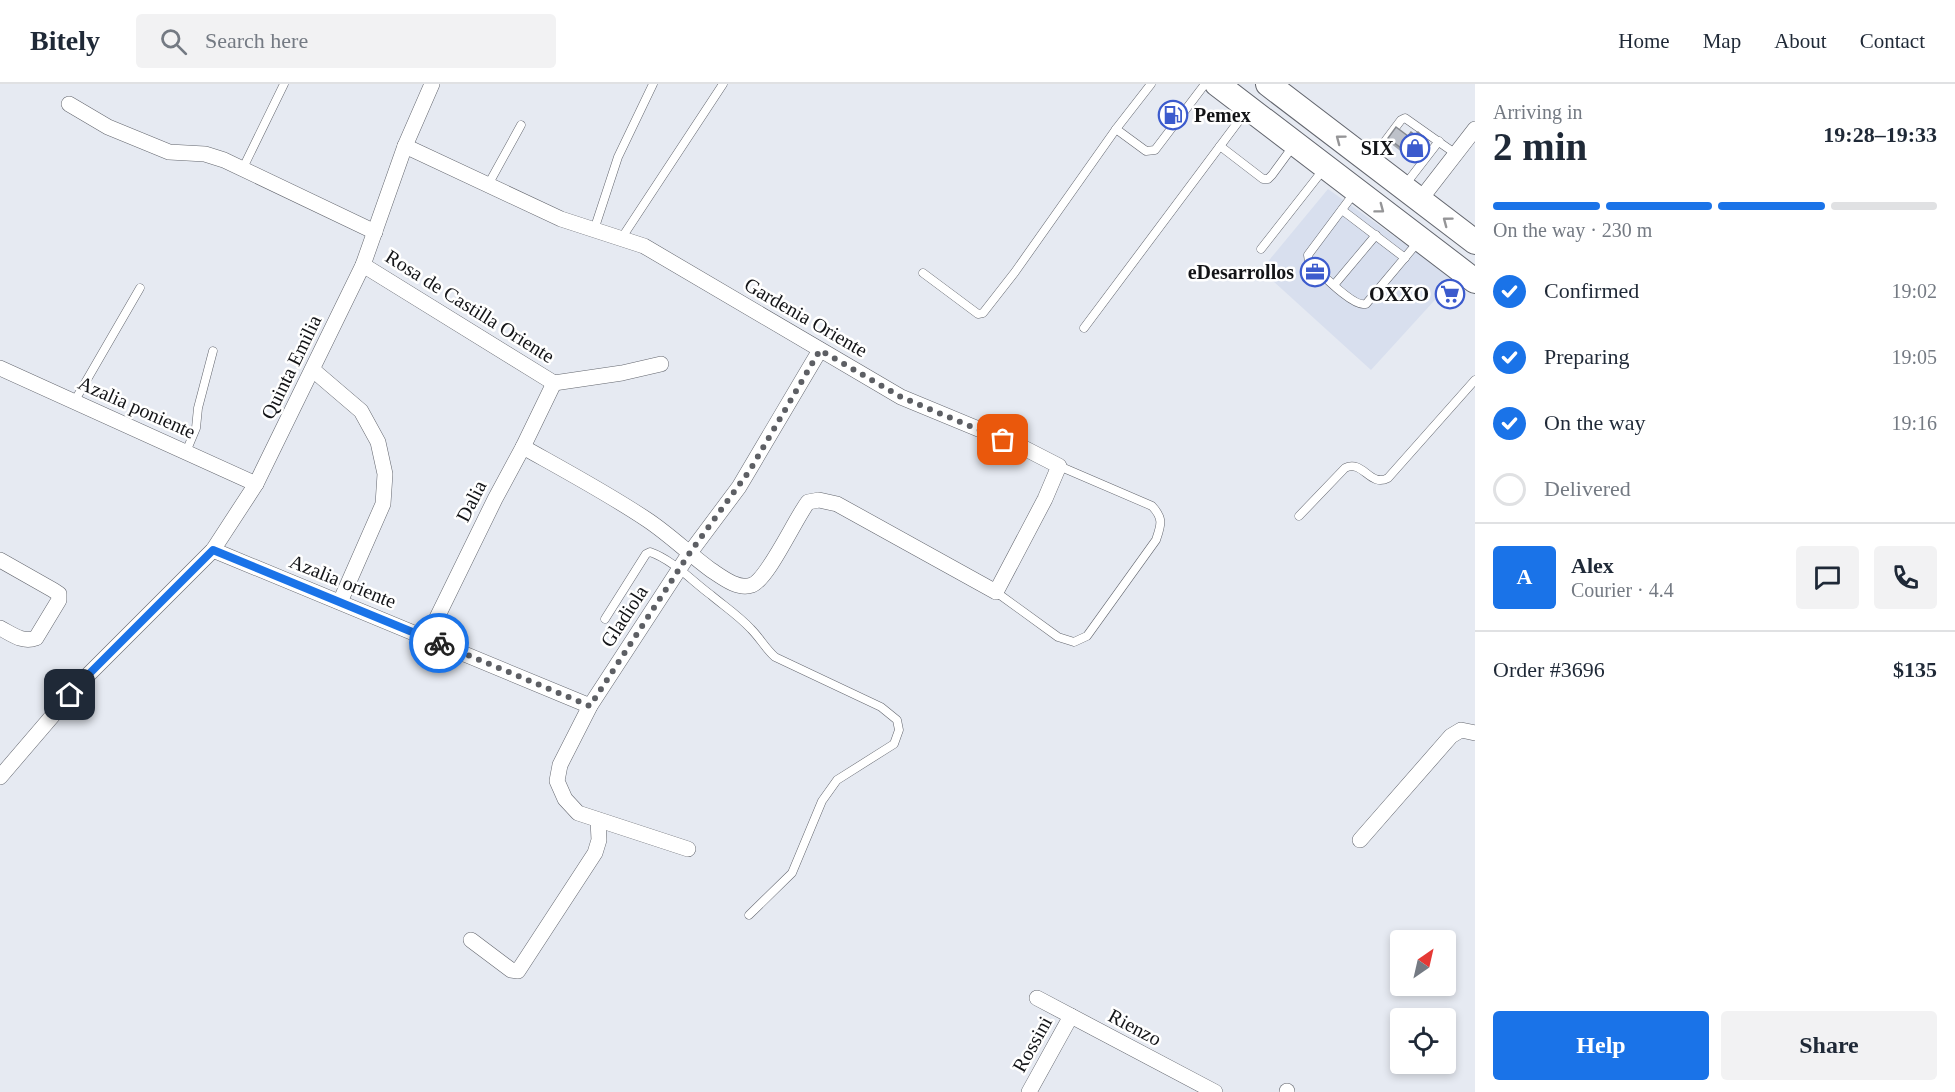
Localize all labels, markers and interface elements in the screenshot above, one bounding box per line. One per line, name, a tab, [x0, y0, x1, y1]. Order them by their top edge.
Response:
search box	[136, 14, 556, 68]
text: Bitely	[30, 25, 100, 56]
icon: search	[157, 25, 190, 58]
text: Search here	[205, 28, 308, 53]
text: Home	[1618, 29, 1670, 53]
text: Map	[1703, 29, 1741, 53]
text: About	[1774, 29, 1827, 53]
text: Contact	[1860, 29, 1925, 53]
fuel station icon: Pemex	[1157, 99, 1189, 131]
text: Arriving in	[1493, 101, 1582, 123]
place label: Pemex	[1194, 104, 1251, 126]
text: 19:28–19:33	[1823, 122, 1937, 147]
text: 2 min	[1493, 125, 1587, 168]
shop icon: SIX	[1399, 132, 1431, 164]
one-way arrow	[1336, 135, 1347, 146]
place label: SIX	[1361, 137, 1395, 159]
one-way arrow	[1373, 201, 1384, 212]
one-way arrow	[1443, 217, 1454, 228]
text: On the way · 230 m	[1493, 219, 1652, 241]
street label: Rosa de Castilla Oriente	[382, 245, 559, 367]
office icon: eDesarrollos	[1299, 256, 1331, 288]
place label: eDesarrollos	[1188, 261, 1294, 283]
street label: Gardenia Oriente	[741, 273, 871, 361]
icon: check	[1493, 275, 1526, 308]
supermarket icon: OXXO	[1434, 278, 1466, 310]
text: Confirmed	[1544, 278, 1639, 303]
text: 19:02	[1891, 280, 1937, 302]
place label: OXXO	[1369, 283, 1429, 305]
street label: Quinta Emilia	[256, 311, 326, 422]
icon: check	[1493, 341, 1526, 374]
text: Preparing	[1544, 344, 1630, 369]
text: 19:05	[1891, 346, 1937, 368]
street label: Azalia poniente	[75, 371, 199, 444]
icon: check	[1493, 407, 1526, 440]
text: On the way	[1544, 410, 1645, 435]
text: 19:16	[1891, 412, 1937, 434]
pin	[977, 414, 1028, 465]
icon: bag	[986, 423, 1019, 456]
text: Delivered	[1544, 476, 1631, 501]
street label: Dalia	[451, 477, 491, 525]
button: chat	[1796, 546, 1859, 609]
button: phone	[1874, 546, 1937, 609]
street label: Azalia oriente	[287, 550, 399, 612]
text: Alex	[1571, 553, 1614, 578]
text: A	[1517, 564, 1532, 589]
text: Courier · 4.4	[1571, 579, 1674, 601]
street label: Gladiola	[596, 581, 652, 651]
courier	[409, 613, 469, 673]
icon: bike	[423, 627, 456, 660]
text: Order #3696	[1493, 657, 1605, 682]
text: $135	[1893, 657, 1937, 682]
pin	[44, 669, 95, 720]
icon: home	[53, 678, 86, 711]
north arrow	[1390, 930, 1456, 996]
map controls	[1390, 930, 1456, 1074]
street label: Rienzo	[1105, 1004, 1165, 1050]
button: locate	[1390, 1008, 1456, 1074]
button: Help	[1493, 1011, 1709, 1080]
button: Share	[1721, 1011, 1937, 1080]
street label: Rossini	[1008, 1012, 1056, 1076]

